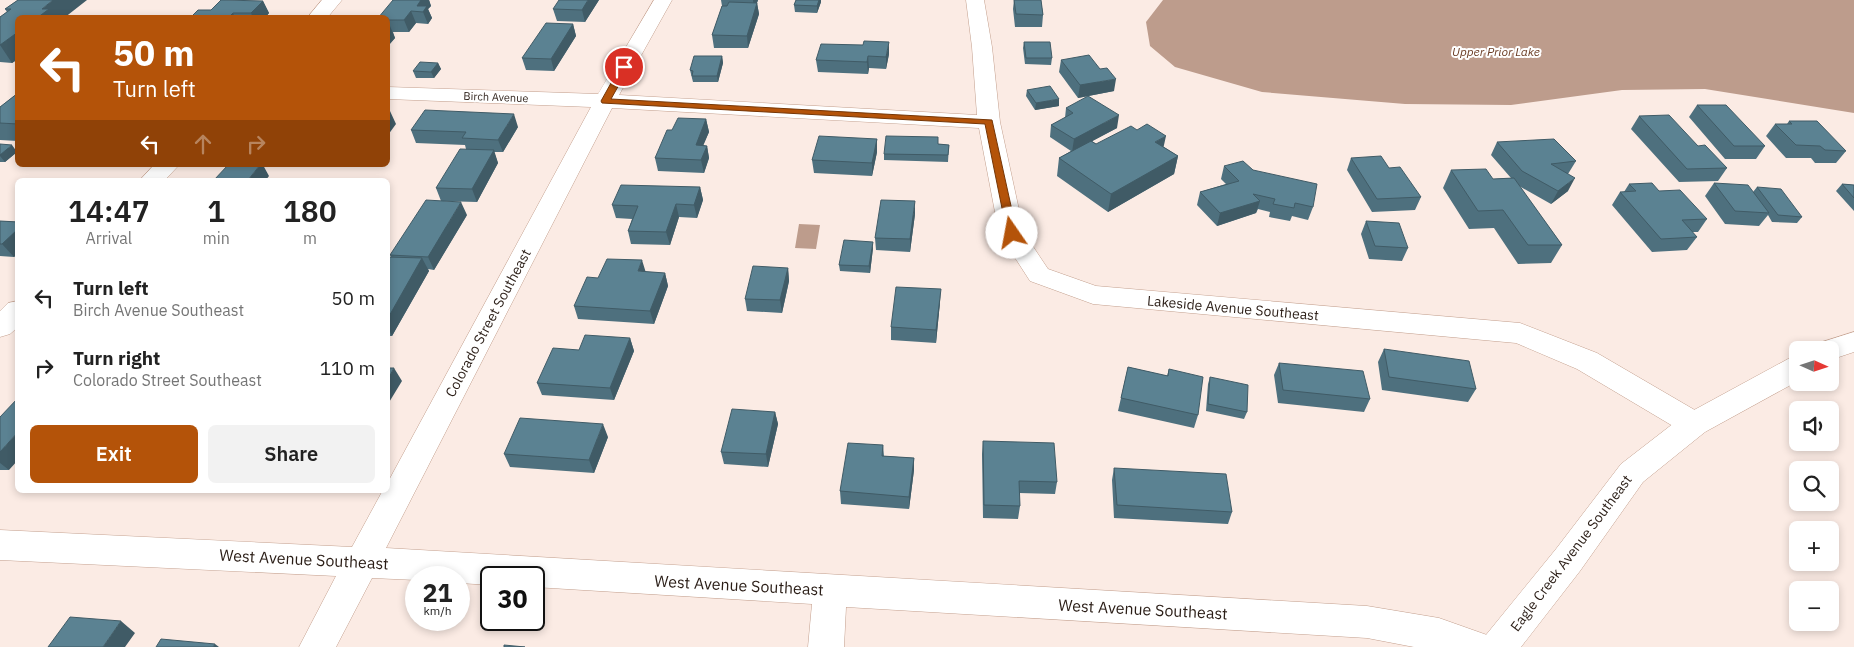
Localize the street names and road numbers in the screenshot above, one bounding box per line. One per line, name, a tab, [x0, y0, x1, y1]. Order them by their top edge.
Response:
street label: Birch Avenue	[463, 89, 529, 105]
street label: Colorado Street Southeast	[441, 246, 535, 400]
street label: Lakeside Avenue Southeast	[1146, 292, 1320, 324]
street label: Eagle Creek Avenue Southeast	[1506, 471, 1636, 635]
street label: West Avenue Southeast	[219, 545, 389, 573]
street label: West Avenue Southeast	[654, 571, 824, 599]
street label: West Avenue Southeast	[1058, 595, 1228, 623]

